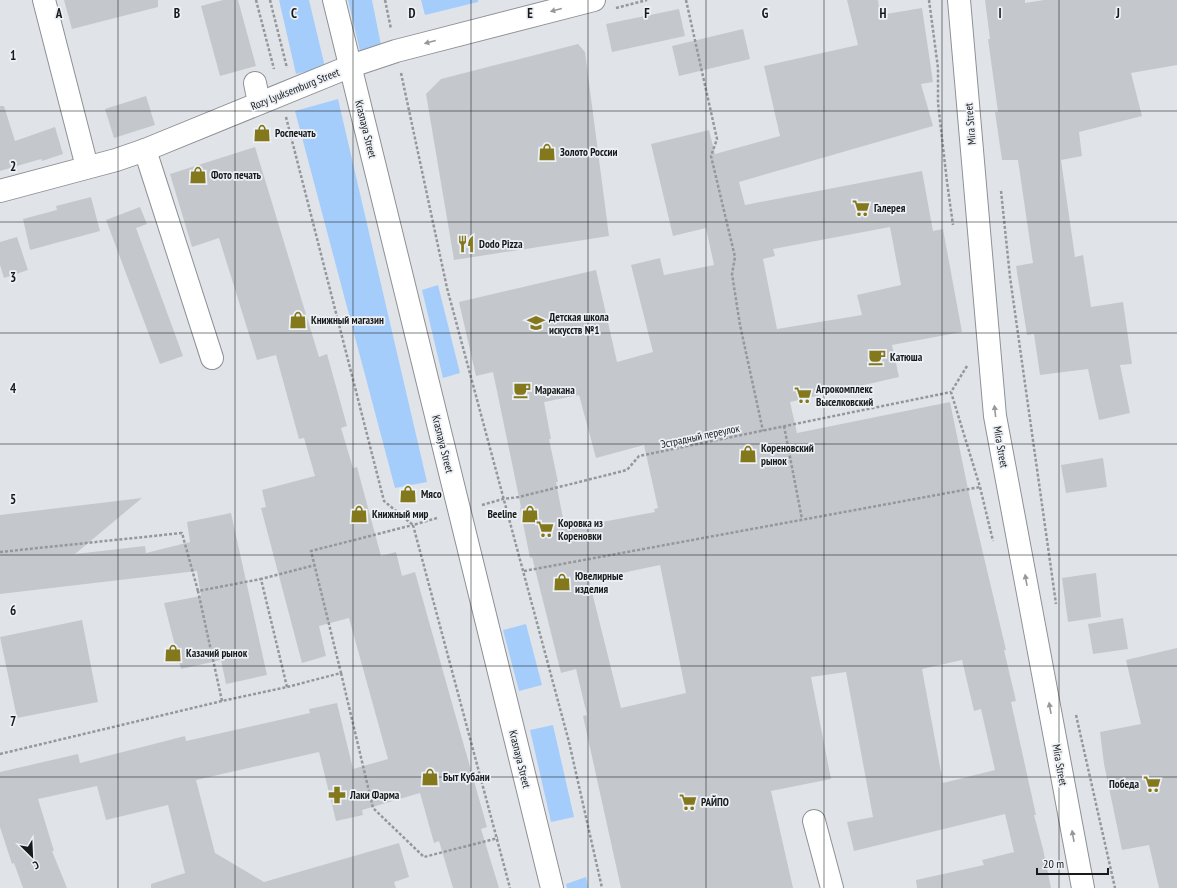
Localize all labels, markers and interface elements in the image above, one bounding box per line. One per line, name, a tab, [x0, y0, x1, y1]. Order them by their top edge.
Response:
text: A	[55, 5, 63, 22]
text: B	[174, 5, 180, 22]
text: C	[291, 5, 297, 22]
text: D	[409, 5, 416, 22]
text: E	[527, 5, 533, 22]
text: F	[644, 5, 650, 22]
text: G	[762, 5, 769, 22]
text: H	[880, 5, 887, 22]
text: I	[998, 5, 1002, 22]
text: J	[1115, 5, 1120, 22]
one-way arrow	[550, 7, 562, 13]
one-way arrow	[424, 40, 436, 46]
text: 1	[10, 47, 16, 64]
street label: Rozy Lyuksemburg Street	[249, 65, 341, 113]
street label: Krasnaya Street	[352, 99, 380, 159]
street label: Mira Street	[961, 103, 979, 145]
shop icon: Роспечать	[252, 123, 272, 143]
place label: Роспечать	[275, 126, 316, 140]
shop icon: Золото России	[537, 142, 557, 162]
place label: Золото России	[560, 145, 617, 159]
text: 2	[10, 158, 16, 175]
shop icon: Фото печать	[188, 165, 208, 185]
place label: Фото печать	[211, 168, 262, 182]
supermarket icon: Галерея	[851, 198, 871, 218]
place label: Галерея	[874, 201, 906, 215]
restaurant icon: Dodo Pizza	[456, 234, 476, 254]
place label: Dodo Pizza	[479, 237, 523, 251]
text: 3	[10, 269, 16, 286]
shop icon: Книжный магазин	[288, 310, 308, 330]
place label: Детская школа искусств №1	[549, 310, 609, 337]
place label: Книжный магазин	[311, 313, 384, 327]
school or university icon: Детская школа искусств №1	[526, 313, 546, 333]
cafe icon: Катюша	[867, 347, 887, 367]
place label: Катюша	[890, 350, 923, 364]
text: 4	[10, 380, 17, 397]
cafe icon: Маракана	[512, 380, 532, 400]
place label: Агрокомплекс Выселковский	[815, 382, 873, 409]
place label: Маракана	[535, 383, 575, 397]
supermarket icon: Агрокомплекс Выселковский	[793, 385, 813, 405]
one-way arrow	[992, 405, 998, 417]
street label: Krasnaya Street	[429, 414, 457, 474]
street label: Эстрадный переулок	[659, 421, 741, 451]
street label: Mira Street	[990, 425, 1012, 469]
place label: Кореновский рынок	[761, 441, 814, 468]
shop icon: Кореновский рынок	[738, 444, 758, 464]
shop icon: Мясо	[398, 484, 418, 504]
place label: Мясо	[421, 487, 442, 501]
text: 5	[10, 491, 16, 508]
shop icon: Книжный мир	[349, 504, 369, 524]
shop icon: Beeline	[520, 504, 540, 524]
place label: Книжный мир	[372, 507, 429, 521]
place label: Beeline	[487, 507, 517, 521]
place label: Коровка из Кореновки	[558, 516, 603, 543]
supermarket icon: Коровка из Кореновки	[535, 519, 555, 539]
place label: Ювелирные изделия	[575, 569, 623, 596]
shop icon: Ювелирные изделия	[552, 572, 572, 592]
one-way arrow	[1023, 574, 1029, 586]
text: 6	[10, 602, 16, 619]
shop icon: Казачий рынок	[163, 643, 183, 663]
place label: Казачий рынок	[186, 646, 248, 660]
one-way arrow	[1046, 702, 1052, 714]
text: 7	[10, 713, 16, 730]
street label: Krasnaya Street	[506, 729, 534, 789]
street label: Mira Street	[1049, 743, 1071, 787]
shop icon: Быт Кубани	[420, 767, 440, 787]
place label: Быт Кубани	[443, 770, 490, 784]
supermarket icon: Победа	[1142, 774, 1162, 794]
place label: Победа	[1109, 777, 1139, 791]
pharmacy icon: Лаки Фарма	[327, 785, 347, 805]
place label: Лаки Фарма	[349, 788, 400, 802]
supermarket icon: РАЙПО	[678, 792, 698, 812]
place label: РАЙПО	[701, 795, 729, 809]
one-way arrow	[1070, 830, 1076, 842]
north arrow	[12, 836, 52, 876]
scale bar	[1037, 850, 1108, 876]
text: 20 m	[1043, 856, 1064, 871]
text: С	[31, 858, 41, 873]

